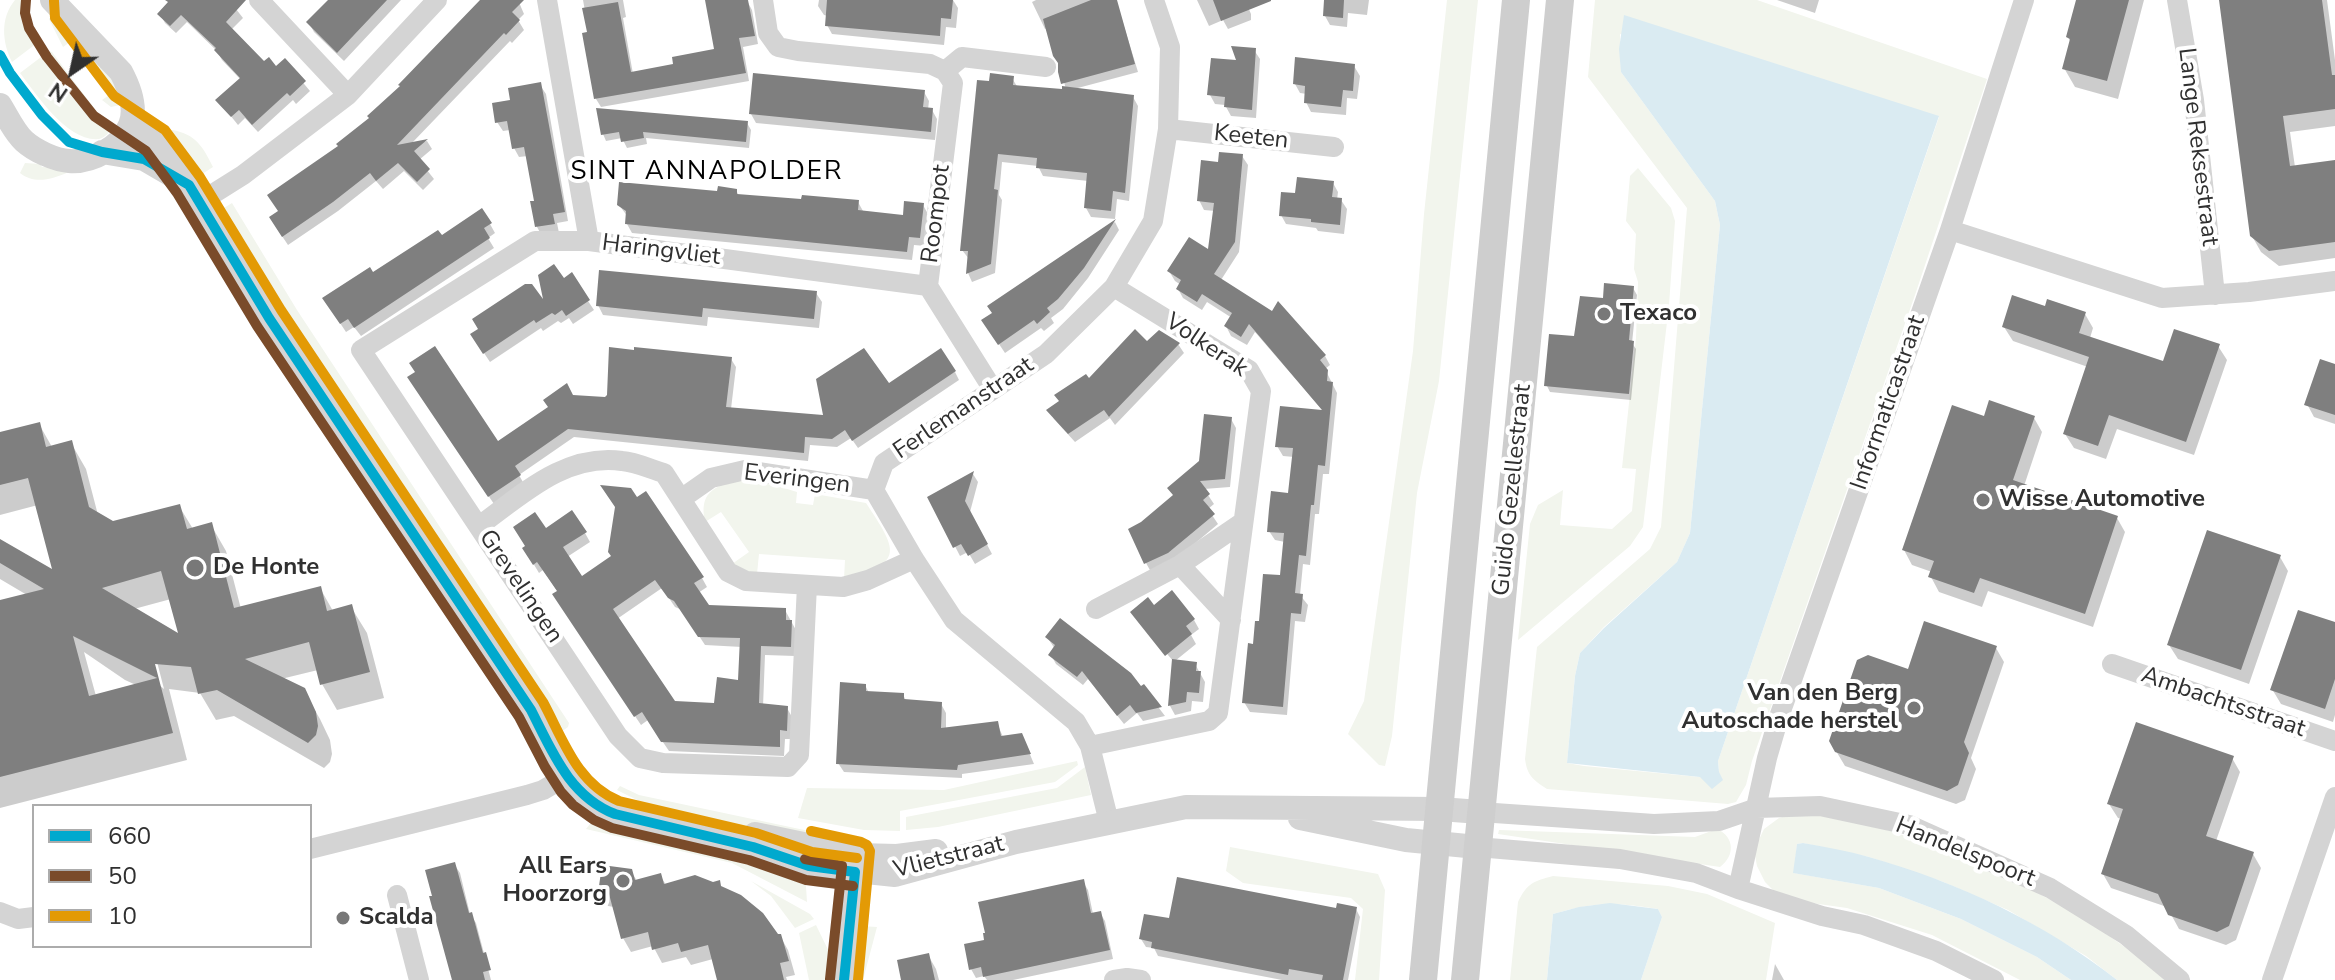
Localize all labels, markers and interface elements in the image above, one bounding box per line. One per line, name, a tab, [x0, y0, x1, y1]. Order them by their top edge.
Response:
north arrow	[32, 32, 112, 112]
street label: Lange Reksestraat	[2171, 46, 2223, 248]
text: N	[43, 75, 74, 109]
street label: Keeten	[1212, 120, 1290, 156]
district label: SINT ANNAPOLDER	[571, 157, 843, 189]
street label: Roompot	[917, 163, 957, 265]
street label: Haringvliet	[600, 229, 722, 273]
place label: Texaco	[1620, 300, 1697, 328]
marker: Texaco	[1595, 305, 1613, 323]
street label: Volkerak	[1159, 308, 1253, 384]
street label: Informaticastraat	[1846, 312, 1932, 494]
street label: Ferlemanstraat	[888, 352, 1040, 466]
street label: Guido Gezellestraat	[1488, 383, 1538, 597]
street label: Everingen	[742, 459, 852, 501]
place label: Wisse Automotive	[1999, 486, 2205, 514]
marker: Wisse Automotive	[1974, 491, 1992, 509]
street label: Grevelingen	[472, 525, 568, 649]
place label: De Honte	[213, 554, 319, 582]
marker: De Honte	[184, 557, 206, 579]
street label: Ambachtsstraat	[2137, 661, 2309, 745]
place label: Van den Berg Autoschade herstel	[1682, 680, 1898, 736]
marker: Van den Berg Autoschade herstel	[1905, 699, 1923, 717]
legend	[32, 804, 312, 948]
street label: Handelspoort	[1891, 812, 2039, 894]
text: 660	[108, 820, 151, 852]
street label: Vlietstraat	[891, 830, 1007, 886]
place label: All Ears Hoorzorg	[503, 853, 607, 909]
text: 50	[108, 860, 137, 892]
marker: All Ears Hoorzorg	[614, 872, 632, 890]
text: 10	[108, 900, 137, 932]
place label: Scalda	[359, 904, 434, 932]
marker: Scalda	[334, 909, 352, 927]

